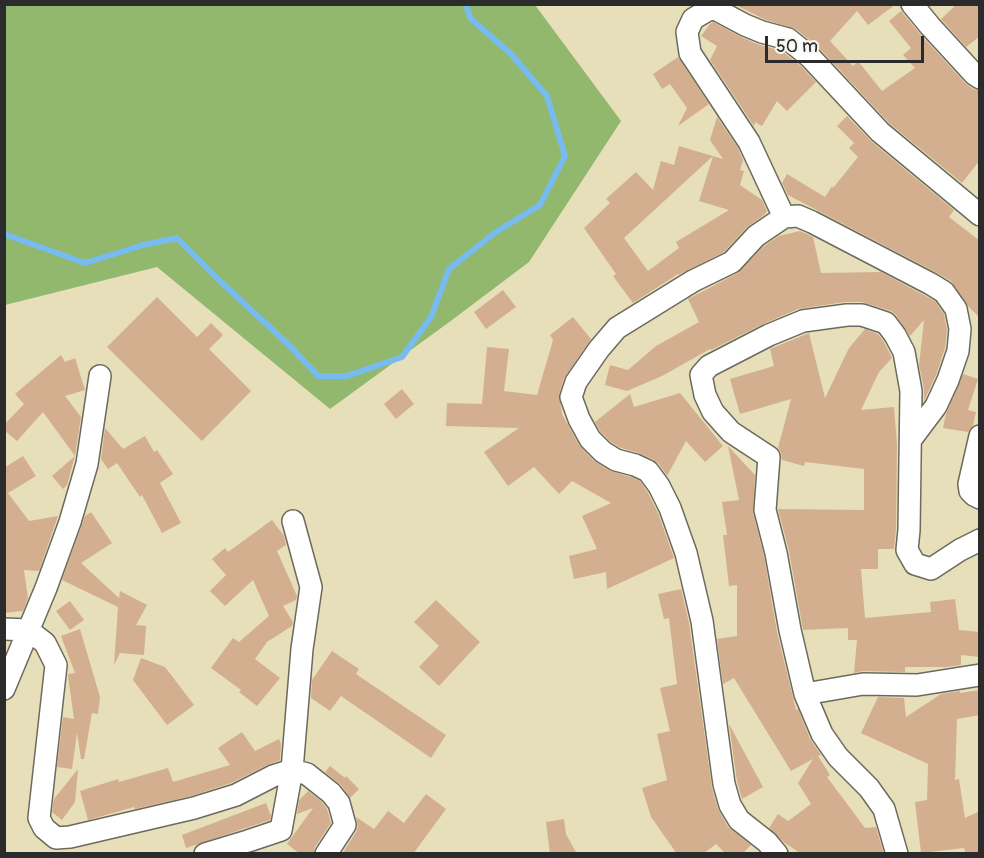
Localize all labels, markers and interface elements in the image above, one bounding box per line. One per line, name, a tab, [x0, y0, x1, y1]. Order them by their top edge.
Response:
scale bar	[768, 24, 927, 62]
text: 50 m	[776, 35, 818, 58]

